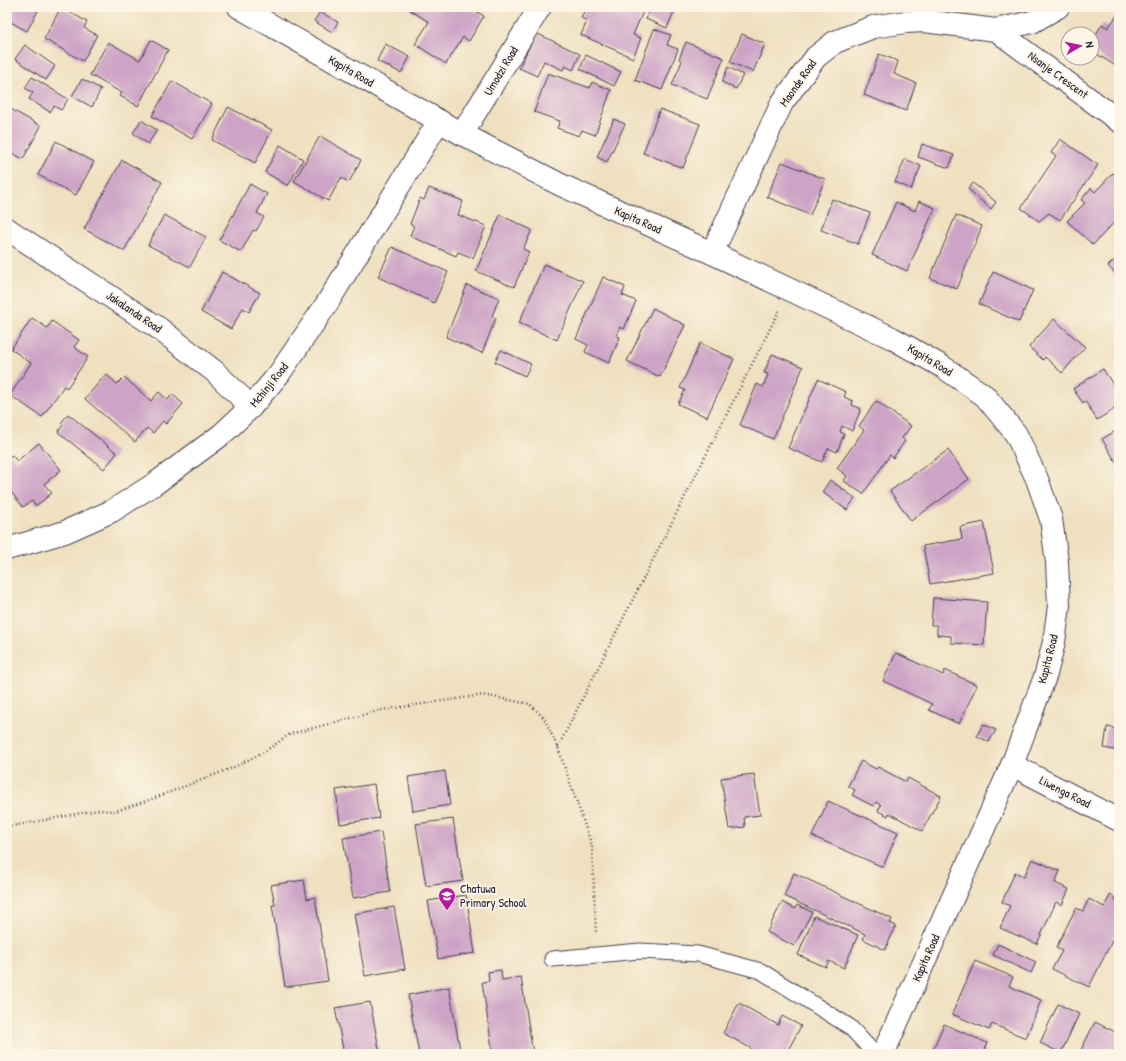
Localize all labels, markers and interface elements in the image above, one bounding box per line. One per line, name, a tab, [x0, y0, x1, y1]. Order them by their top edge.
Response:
north arrow	[1060, 26, 1100, 66]
text: N	[1083, 40, 1097, 49]
street label: Umodzi Road	[479, 43, 522, 98]
street label: Nsanje Crescent	[1025, 47, 1093, 103]
street label: Kapita Road	[325, 51, 377, 91]
street label: Maonde Road	[775, 55, 820, 110]
street label: Kapita Road	[612, 202, 665, 238]
street label: Jakalanda Road	[103, 287, 166, 337]
street label: Kapita Road	[904, 339, 956, 380]
street label: Mchinji Road	[245, 359, 292, 411]
street label: Kapita Road	[1033, 632, 1062, 685]
street label: Liwenga Road	[1037, 771, 1094, 812]
place label: Chatuwa Primary School	[460, 880, 527, 911]
school or university icon: Chatuwa Primary School	[437, 886, 457, 911]
street label: Kapita Road	[908, 931, 944, 984]

